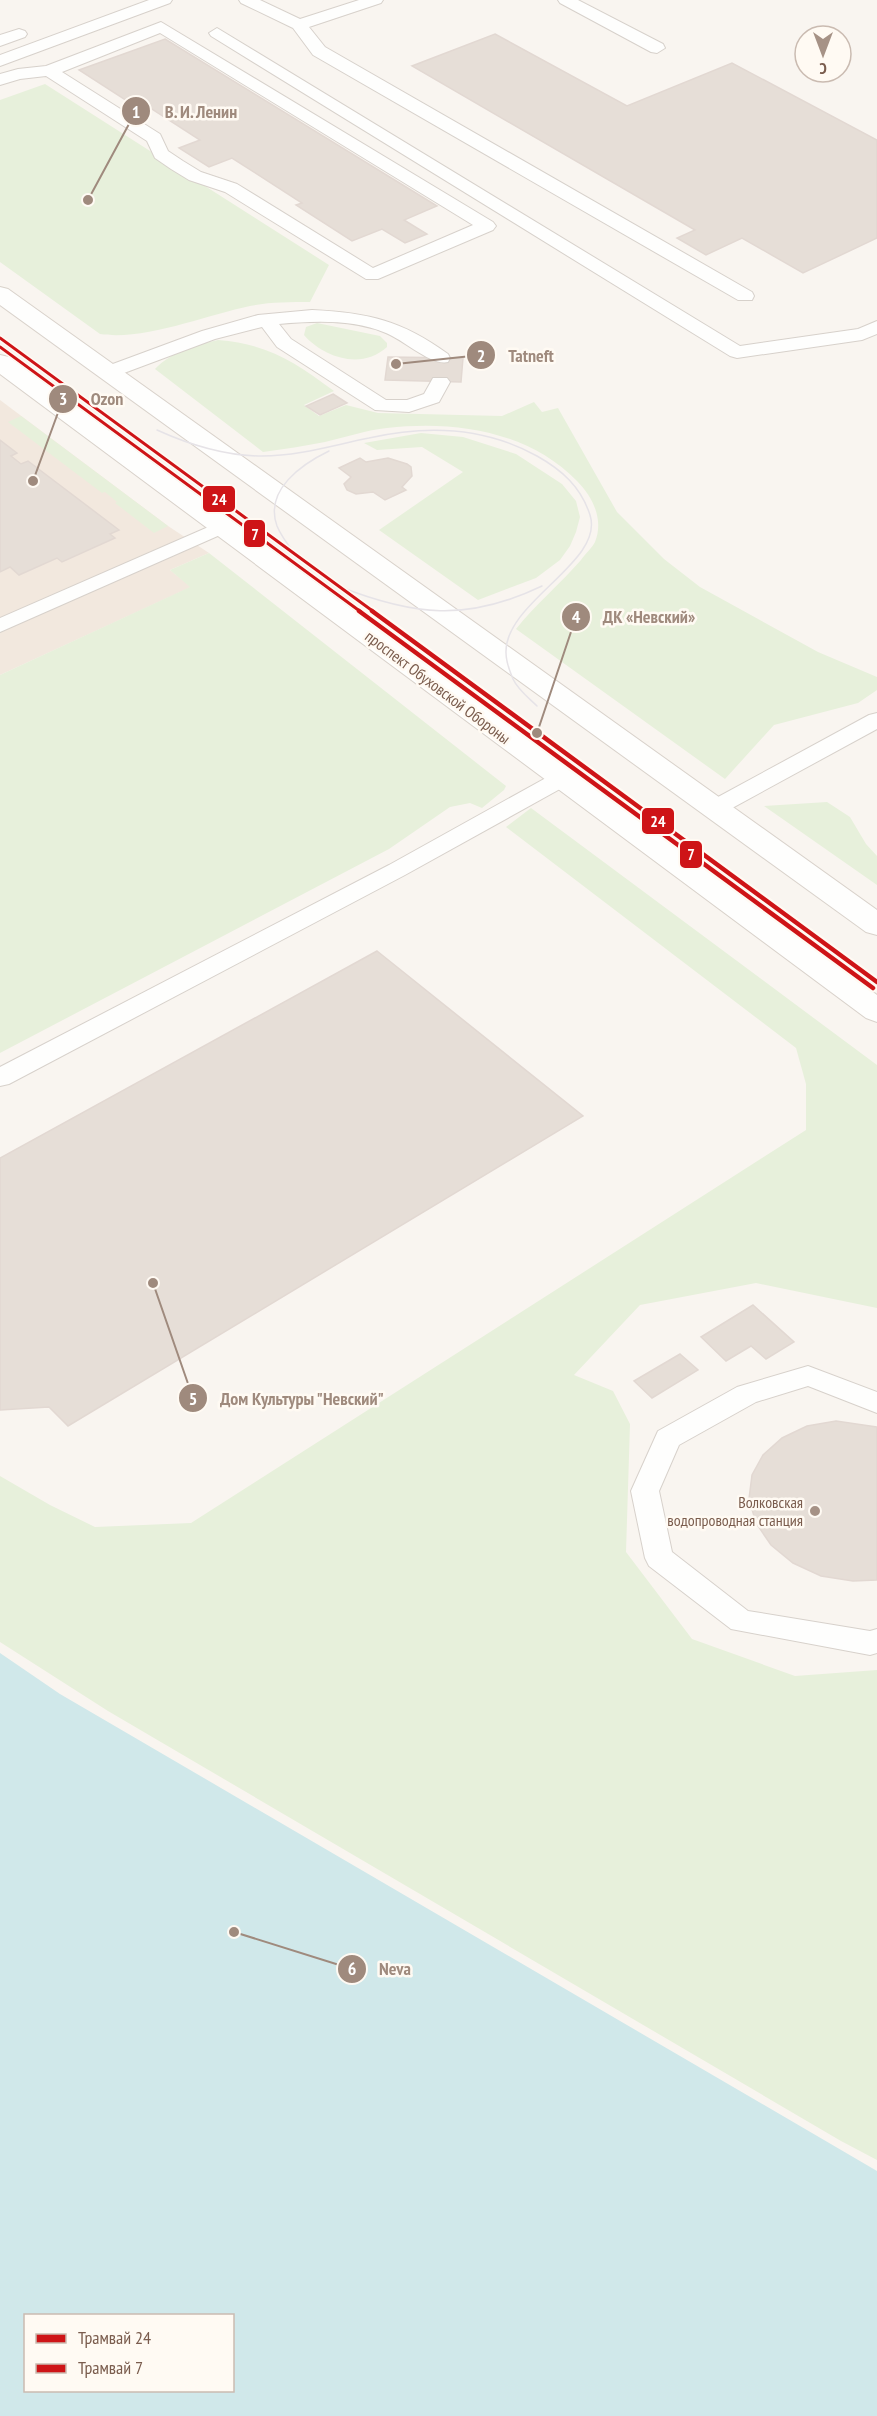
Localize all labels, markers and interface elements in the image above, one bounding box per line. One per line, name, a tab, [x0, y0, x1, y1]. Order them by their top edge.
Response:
north arrow	[793, 24, 853, 84]
text: С	[819, 59, 827, 79]
callout: В. И. Ленин	[121, 93, 250, 129]
text: 1	[132, 100, 140, 123]
text: В. И. Ленин	[165, 100, 237, 123]
callout: Tatneft	[466, 337, 565, 373]
text: 2	[477, 344, 485, 367]
text: Tatneft	[508, 344, 554, 367]
callout: Ozon	[48, 381, 135, 417]
text: 3	[59, 387, 67, 410]
text: Ozon	[91, 387, 123, 410]
line badge: 24	[202, 485, 236, 513]
text: 24	[211, 489, 227, 509]
line badge: 7	[243, 519, 266, 548]
text: 7	[251, 524, 259, 544]
callout: ДК «Невский»	[561, 599, 708, 635]
text: 4	[572, 605, 581, 628]
text: ДК «Невский»	[603, 605, 695, 628]
street label: проспект Обуховской Обороны	[361, 626, 515, 748]
line badge: 24	[641, 807, 675, 835]
text: 24	[650, 811, 666, 831]
line badge: 7	[679, 840, 703, 869]
text: 7	[687, 844, 695, 864]
callout: Дом Культуры "Невский"	[178, 1380, 397, 1416]
text: 5	[189, 1387, 197, 1410]
text: Дом Культуры "Невский"	[220, 1387, 384, 1410]
place label: Волковская водопроводная станция	[667, 1492, 803, 1530]
marker: Волковская водопроводная станция	[808, 1504, 822, 1518]
callout: Neva	[337, 1951, 423, 1987]
text: 6	[348, 1957, 356, 1980]
text: Neva	[379, 1957, 411, 1980]
legend	[24, 2314, 234, 2392]
text: Трамвай 24	[78, 2326, 151, 2349]
text: Трамвай 7	[78, 2356, 143, 2379]

